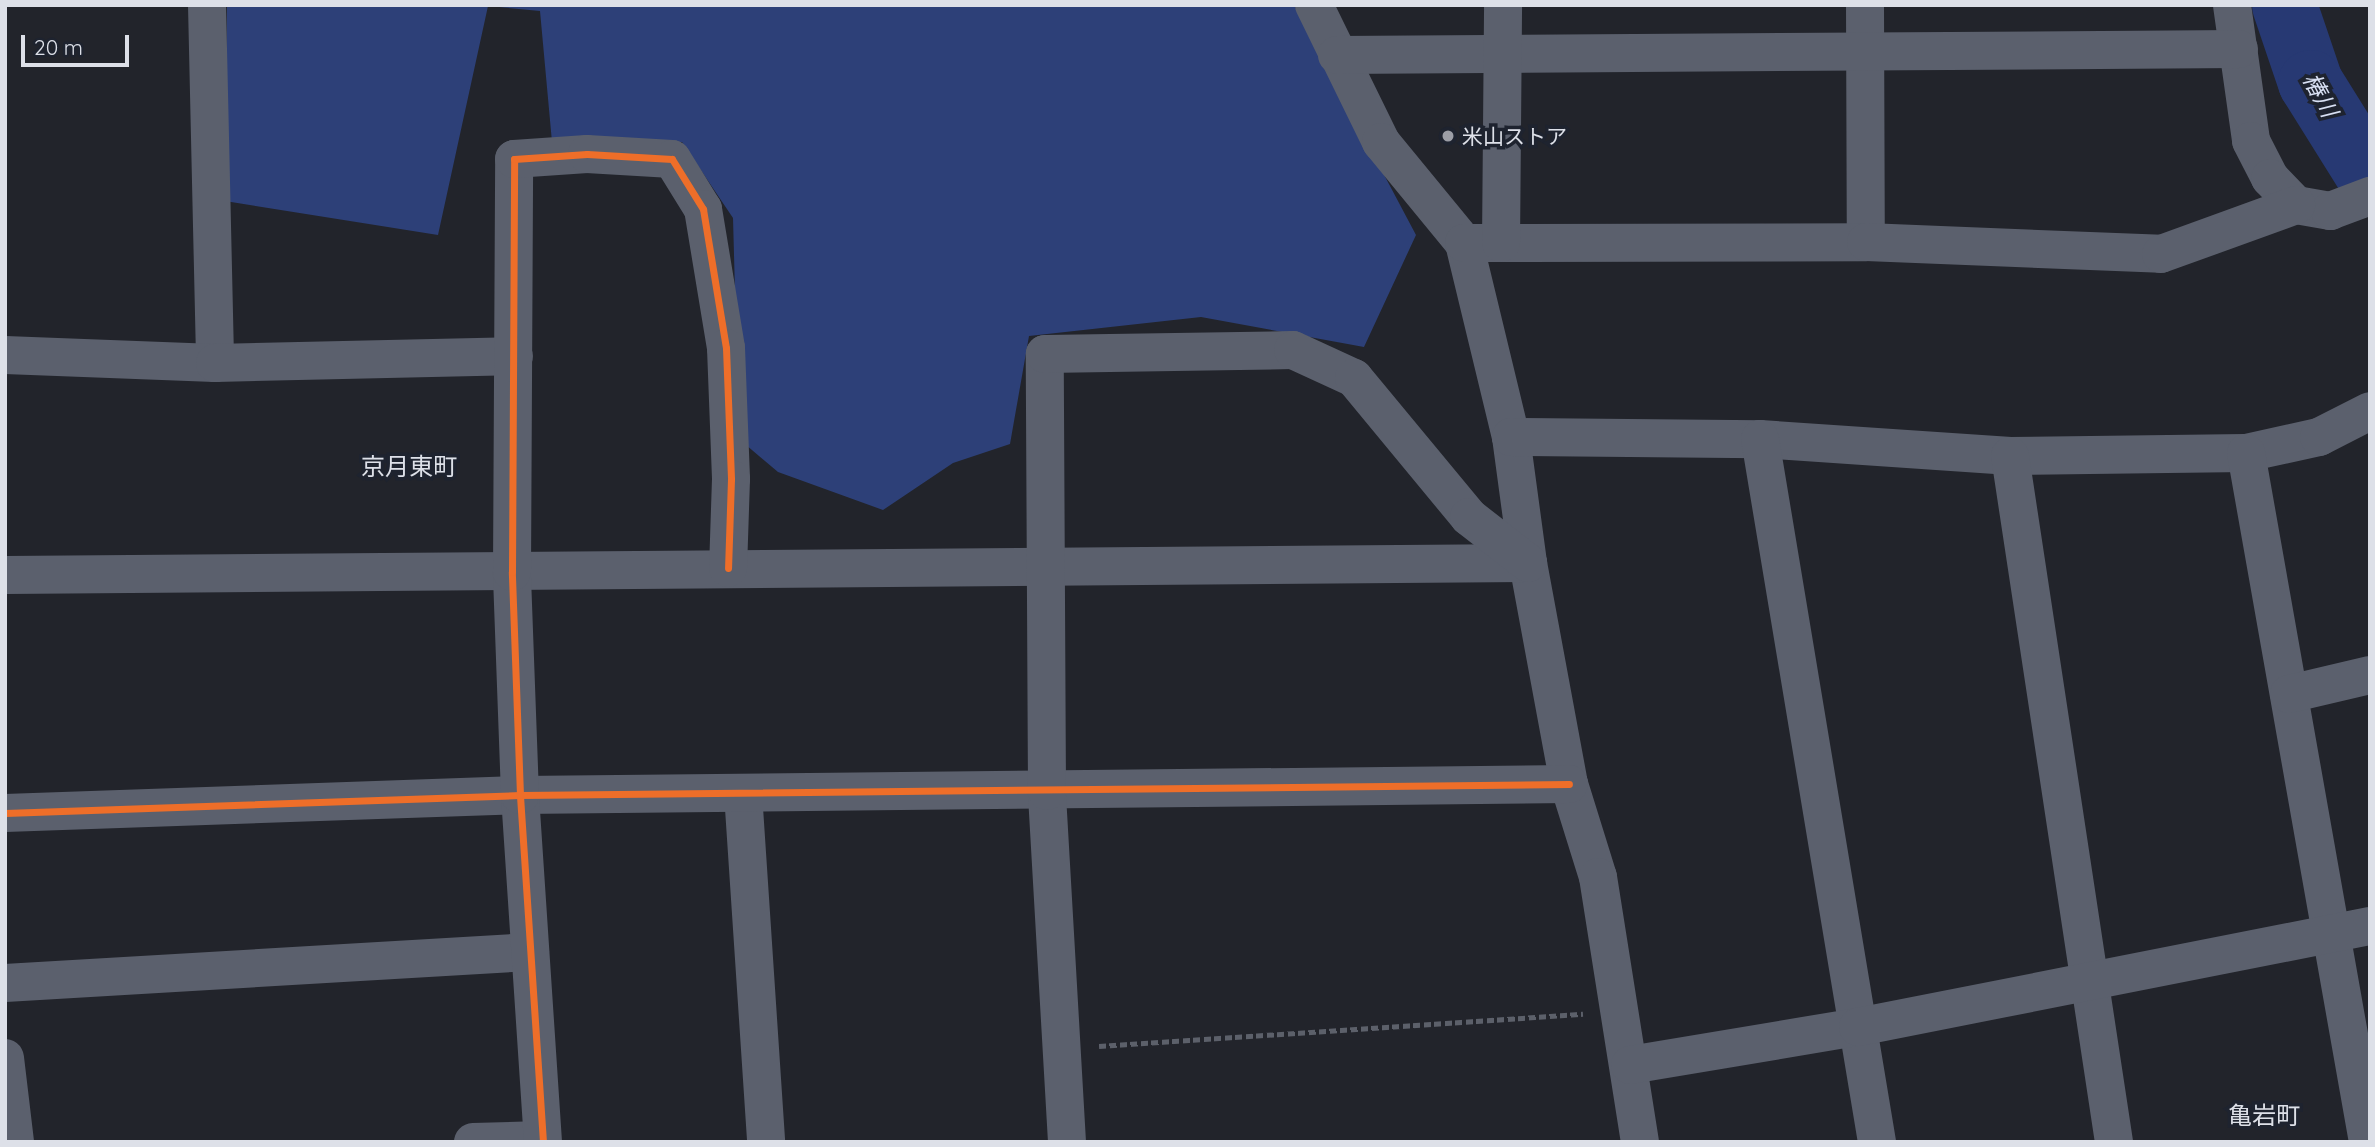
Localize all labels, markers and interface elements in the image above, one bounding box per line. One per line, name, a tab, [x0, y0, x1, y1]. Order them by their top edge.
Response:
scale bar	[24, 21, 133, 65]
text: 20 m	[34, 34, 83, 60]
water label: 椿川	[2297, 68, 2343, 122]
place label: 米山ストア	[1462, 123, 1567, 149]
marker: 米山ストア	[1440, 128, 1456, 144]
district label: 京月東町	[361, 453, 457, 481]
district label: 亀岩町	[2228, 1102, 2300, 1130]

